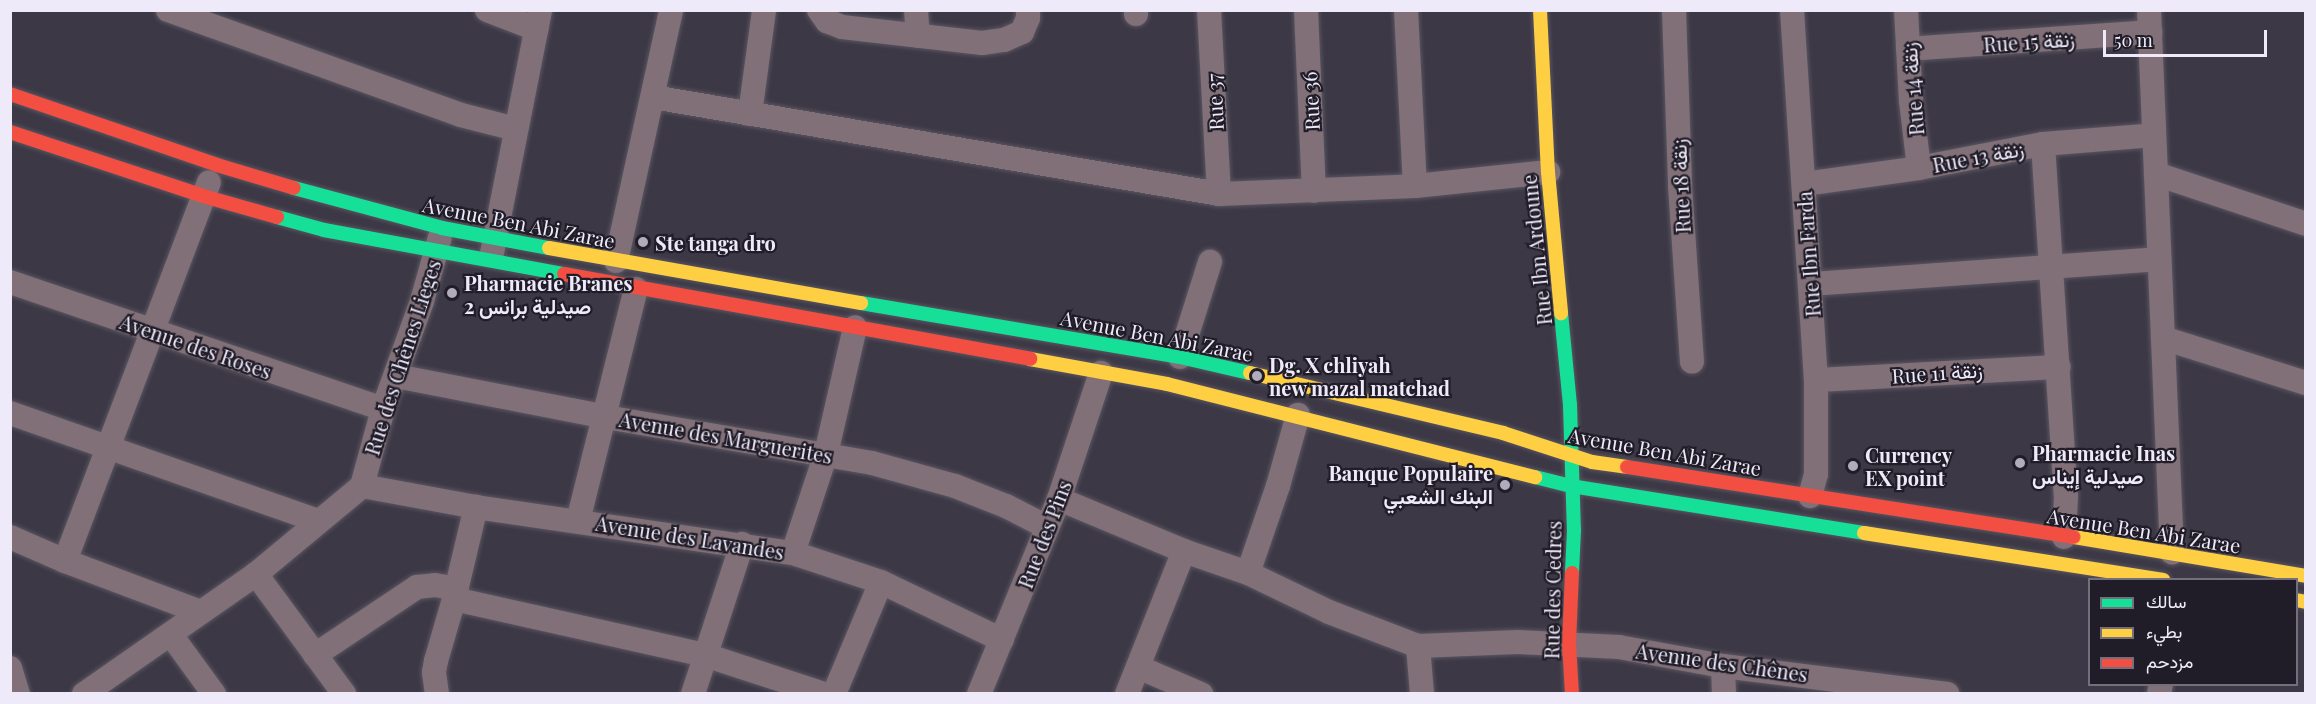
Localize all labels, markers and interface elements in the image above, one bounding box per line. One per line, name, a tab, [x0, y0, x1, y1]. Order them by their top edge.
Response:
scale bar	[2106, 18, 2270, 56]
street label: Rue 15 زنقة	[1982, 26, 2076, 56]
text: 50 m	[2114, 28, 2153, 52]
street label: Rue 14 زنقة	[1896, 41, 1928, 137]
street label: Rue 36	[1296, 71, 1324, 131]
street label: Rue 37	[1201, 73, 1227, 131]
street label: Rue 13 زنقة	[1930, 135, 2026, 177]
street label: Rue 18 زنقة	[1666, 138, 1694, 234]
street label: Rue Ibn Ardoune	[1516, 173, 1556, 327]
street label: Rue Ibn Farda	[1792, 190, 1824, 318]
street label: Avenue Ben Abi Zarae	[421, 192, 617, 252]
place label: Ste tanga dro	[655, 230, 776, 254]
marker: Ste tanga dro	[636, 235, 650, 249]
street label: Rue des Chênes Lieges	[359, 256, 445, 458]
place label: Pharmacie Branes 2 صيدلية برانس	[464, 270, 633, 317]
marker: Pharmacie Branes 2 صيدلية برانس	[445, 286, 459, 300]
street label: Avenue Ben Abi Zarae	[1059, 305, 1255, 365]
street label: Avenue des Roses	[117, 309, 275, 383]
place label: Dg. X chliyah new mazal matchad	[1269, 352, 1451, 399]
street label: Rue 11 زنقة	[1891, 357, 1983, 387]
marker: Dg. X chliyah new mazal matchad	[1250, 369, 1264, 383]
street label: Avenue des Marguerites	[618, 406, 834, 468]
street label: Avenue Ben Abi Zarae	[1566, 422, 1764, 480]
place label: Pharmacie Inas صيدلية إيناس	[2032, 440, 2175, 487]
place label: Currency EX point	[1865, 442, 1952, 489]
marker: Pharmacie Inas صيدلية إيناس	[2013, 456, 2027, 470]
marker: Currency EX point	[1846, 459, 1860, 473]
place label: Banque Populaire البنك الشعبي	[1328, 461, 1493, 508]
street label: Rue des Pins	[1012, 477, 1076, 591]
marker: Banque Populaire البنك الشعبي	[1498, 478, 1512, 492]
street label: Avenue Ben Abi Zarae	[2045, 503, 2243, 557]
street label: Avenue des Lavandes	[594, 510, 786, 564]
street label: Rue des Cedres	[1539, 521, 1565, 659]
legend	[2088, 578, 2298, 686]
text: سالك	[2146, 589, 2186, 613]
text: بطيء	[2146, 619, 2182, 643]
street label: Avenue des Chênes	[1635, 638, 1809, 686]
text: مزدحم	[2146, 649, 2193, 673]

